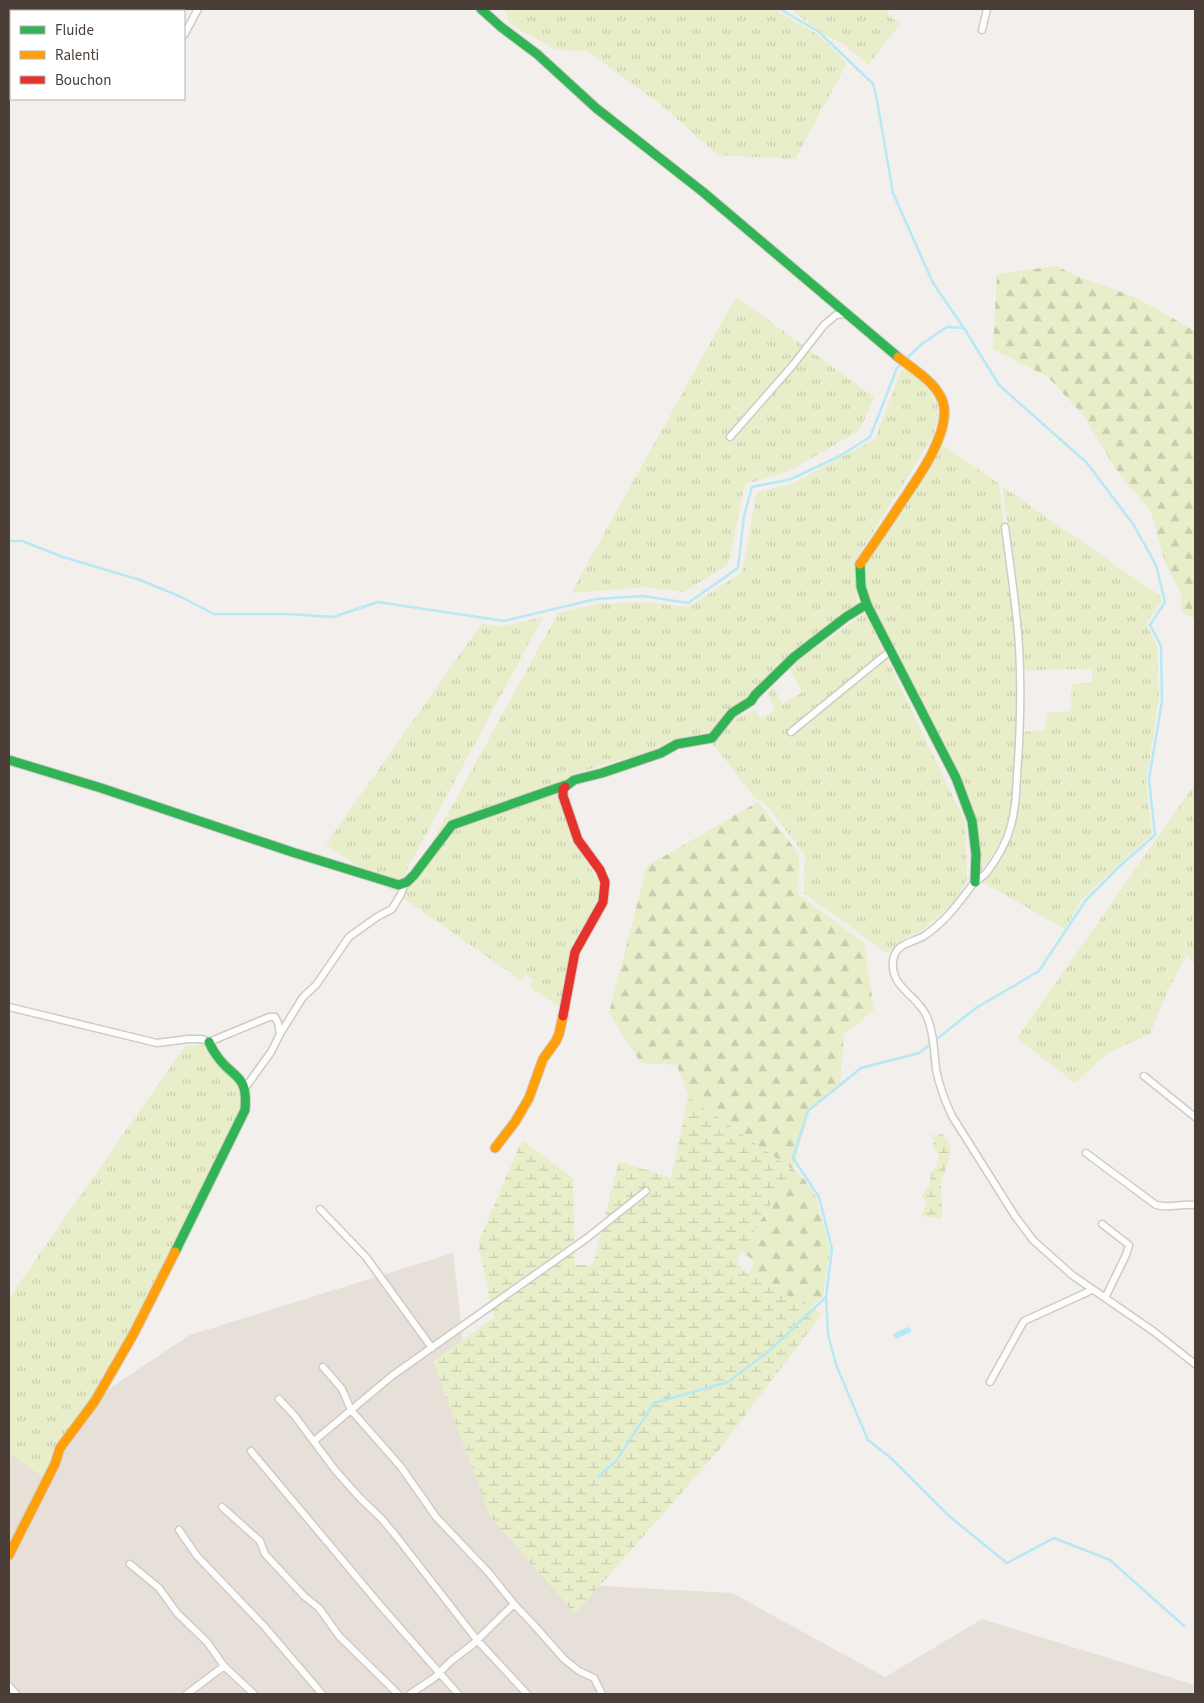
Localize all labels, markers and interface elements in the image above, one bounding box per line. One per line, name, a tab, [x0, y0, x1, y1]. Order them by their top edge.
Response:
legend	[10, 10, 185, 100]
text: Fluide	[55, 20, 94, 41]
text: Ralenti	[55, 45, 99, 66]
text: Bouchon	[55, 70, 111, 91]

